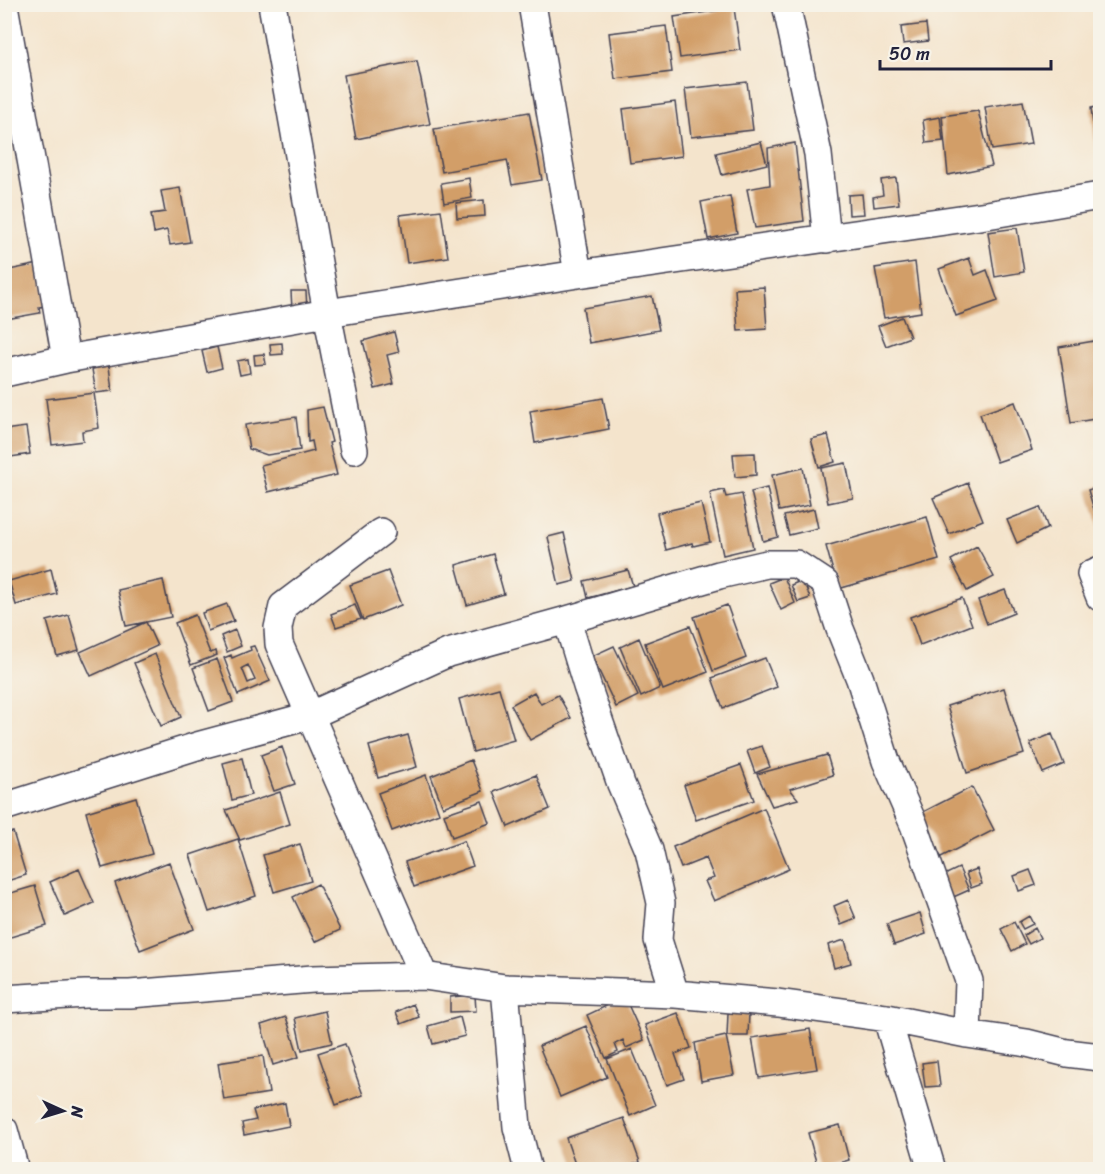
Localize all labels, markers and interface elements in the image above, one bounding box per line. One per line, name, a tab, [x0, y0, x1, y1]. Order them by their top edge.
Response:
scale bar	[880, 33, 1051, 71]
text: 50 m	[889, 38, 930, 70]
north arrow	[33, 1081, 93, 1141]
text: N	[63, 1104, 92, 1119]

